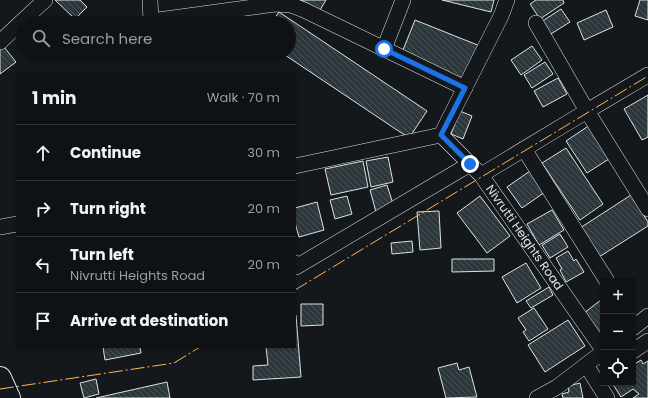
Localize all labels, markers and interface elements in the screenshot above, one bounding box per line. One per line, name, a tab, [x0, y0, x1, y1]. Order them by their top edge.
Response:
search box	[16, 16, 296, 60]
icon: search	[30, 27, 52, 49]
text: Search here	[62, 28, 152, 49]
route start	[375, 40, 393, 58]
text: 1 min	[32, 86, 76, 110]
text: Walk · 70 m	[207, 88, 280, 107]
icon: ahead	[32, 142, 54, 164]
text: Continue	[70, 142, 141, 163]
text: 30 m	[247, 143, 280, 162]
route end	[461, 155, 479, 173]
street label: Nivrutti Heights Road	[482, 181, 568, 293]
icon: right	[32, 198, 54, 220]
text: Turn right	[70, 198, 146, 219]
text: 20 m	[247, 199, 280, 218]
text: Turn left	[70, 244, 134, 265]
icon: left	[32, 254, 54, 276]
text: 20 m	[247, 255, 280, 274]
text: Nivrutti Heights Road	[70, 266, 205, 285]
map controls	[600, 278, 636, 386]
button: +	[600, 278, 636, 314]
icon: arrive	[32, 310, 54, 332]
text: Arrive at destination	[70, 310, 228, 331]
button: −	[600, 314, 636, 350]
button: locate	[600, 350, 636, 386]

